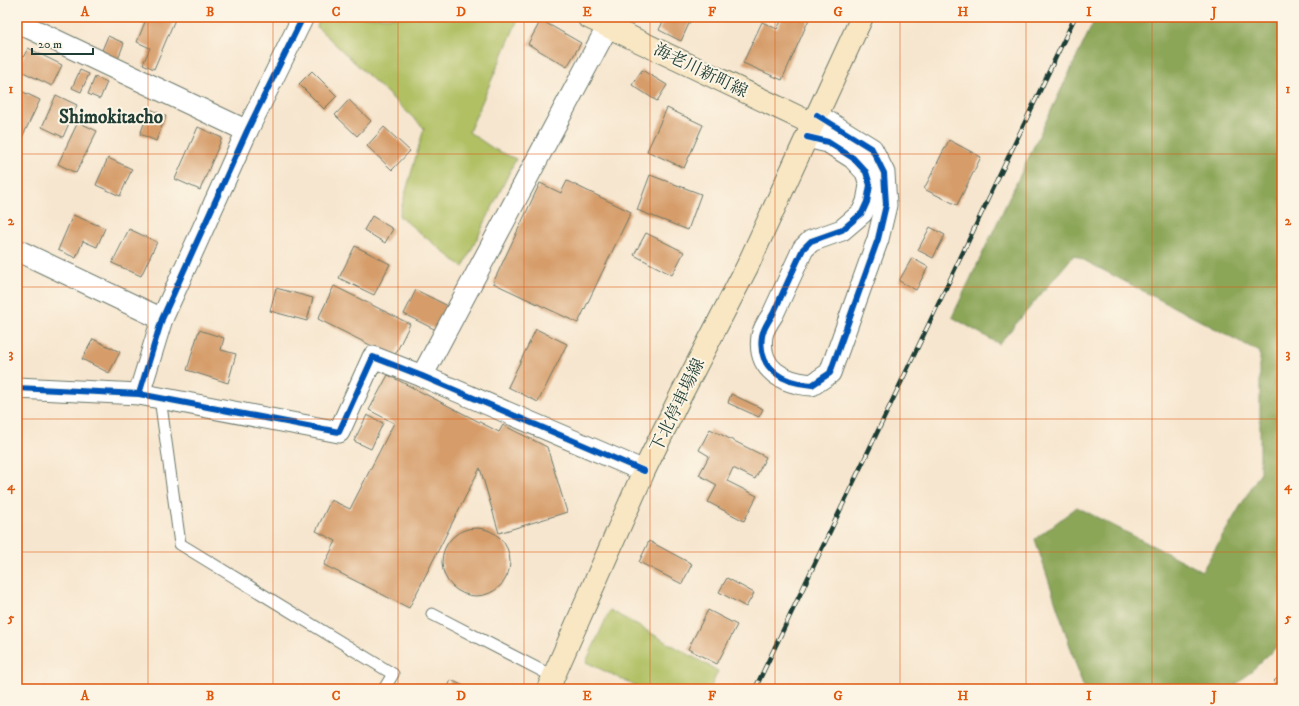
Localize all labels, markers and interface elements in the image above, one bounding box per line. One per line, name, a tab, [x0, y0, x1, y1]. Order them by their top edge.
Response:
text: A	[80, 4, 90, 20]
text: B	[206, 4, 214, 20]
text: C	[332, 4, 341, 20]
text: D	[456, 4, 466, 20]
text: E	[582, 4, 592, 20]
text: F	[708, 4, 717, 20]
text: G	[833, 4, 843, 20]
text: H	[958, 4, 969, 20]
text: I	[1086, 4, 1092, 20]
text: J	[1209, 4, 1217, 21]
scale bar	[32, 30, 93, 56]
text: 20 m	[38, 37, 62, 52]
street label: 海老川新町線	[650, 39, 751, 103]
text: 1	[9, 81, 14, 97]
text: 1	[1286, 81, 1291, 97]
district label: Shimokitacho	[59, 106, 163, 129]
text: 2	[8, 213, 15, 229]
text: 2	[1285, 213, 1292, 229]
text: 3	[9, 346, 14, 362]
text: 3	[1286, 346, 1291, 362]
street label: 下北停車場線	[646, 355, 710, 456]
text: 4	[6, 478, 15, 495]
text: 4	[1283, 478, 1292, 495]
text: 5	[7, 610, 15, 626]
text: 5	[1284, 610, 1292, 626]
text: A	[80, 688, 90, 704]
text: B	[206, 688, 214, 704]
text: C	[332, 688, 341, 704]
text: D	[456, 688, 466, 704]
text: E	[582, 688, 592, 704]
text: F	[708, 688, 717, 704]
text: G	[833, 688, 843, 704]
text: H	[958, 688, 969, 704]
text: I	[1086, 688, 1092, 704]
text: J	[1209, 688, 1217, 705]

